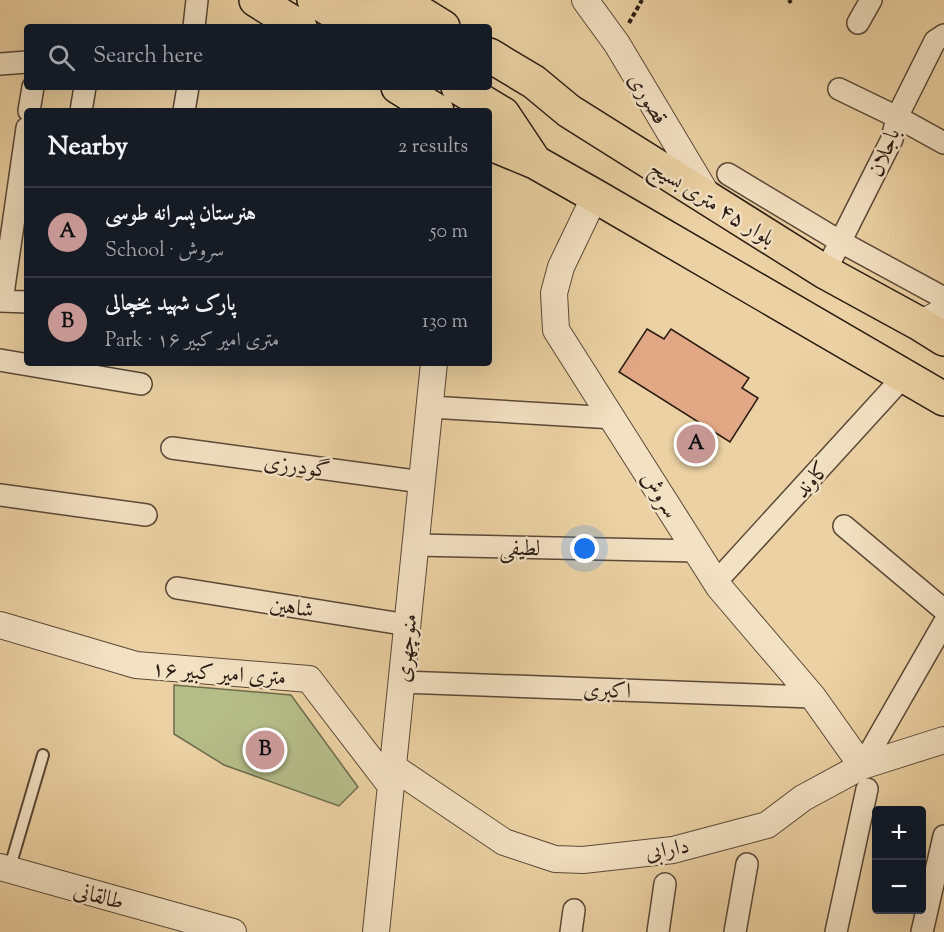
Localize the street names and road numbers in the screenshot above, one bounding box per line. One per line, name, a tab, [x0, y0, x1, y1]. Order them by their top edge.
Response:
street label: قصوری	[618, 67, 674, 132]
street label: باجلان	[862, 124, 910, 182]
street label: بلوار ۴۵ متری بسیج	[642, 153, 780, 257]
street label: گودرزی	[261, 448, 332, 488]
street label: کاوند	[788, 455, 839, 507]
street label: سروش	[632, 466, 685, 525]
street label: لطیفی	[499, 534, 541, 566]
street label: شاهین	[267, 590, 316, 628]
street label: منوچهری	[388, 612, 427, 684]
street label: ۱۶ متری امیر کبیر	[151, 654, 287, 696]
street label: اکبری	[582, 675, 632, 709]
street label: دارابی	[643, 831, 692, 871]
street label: طالقانی	[70, 876, 127, 920]

